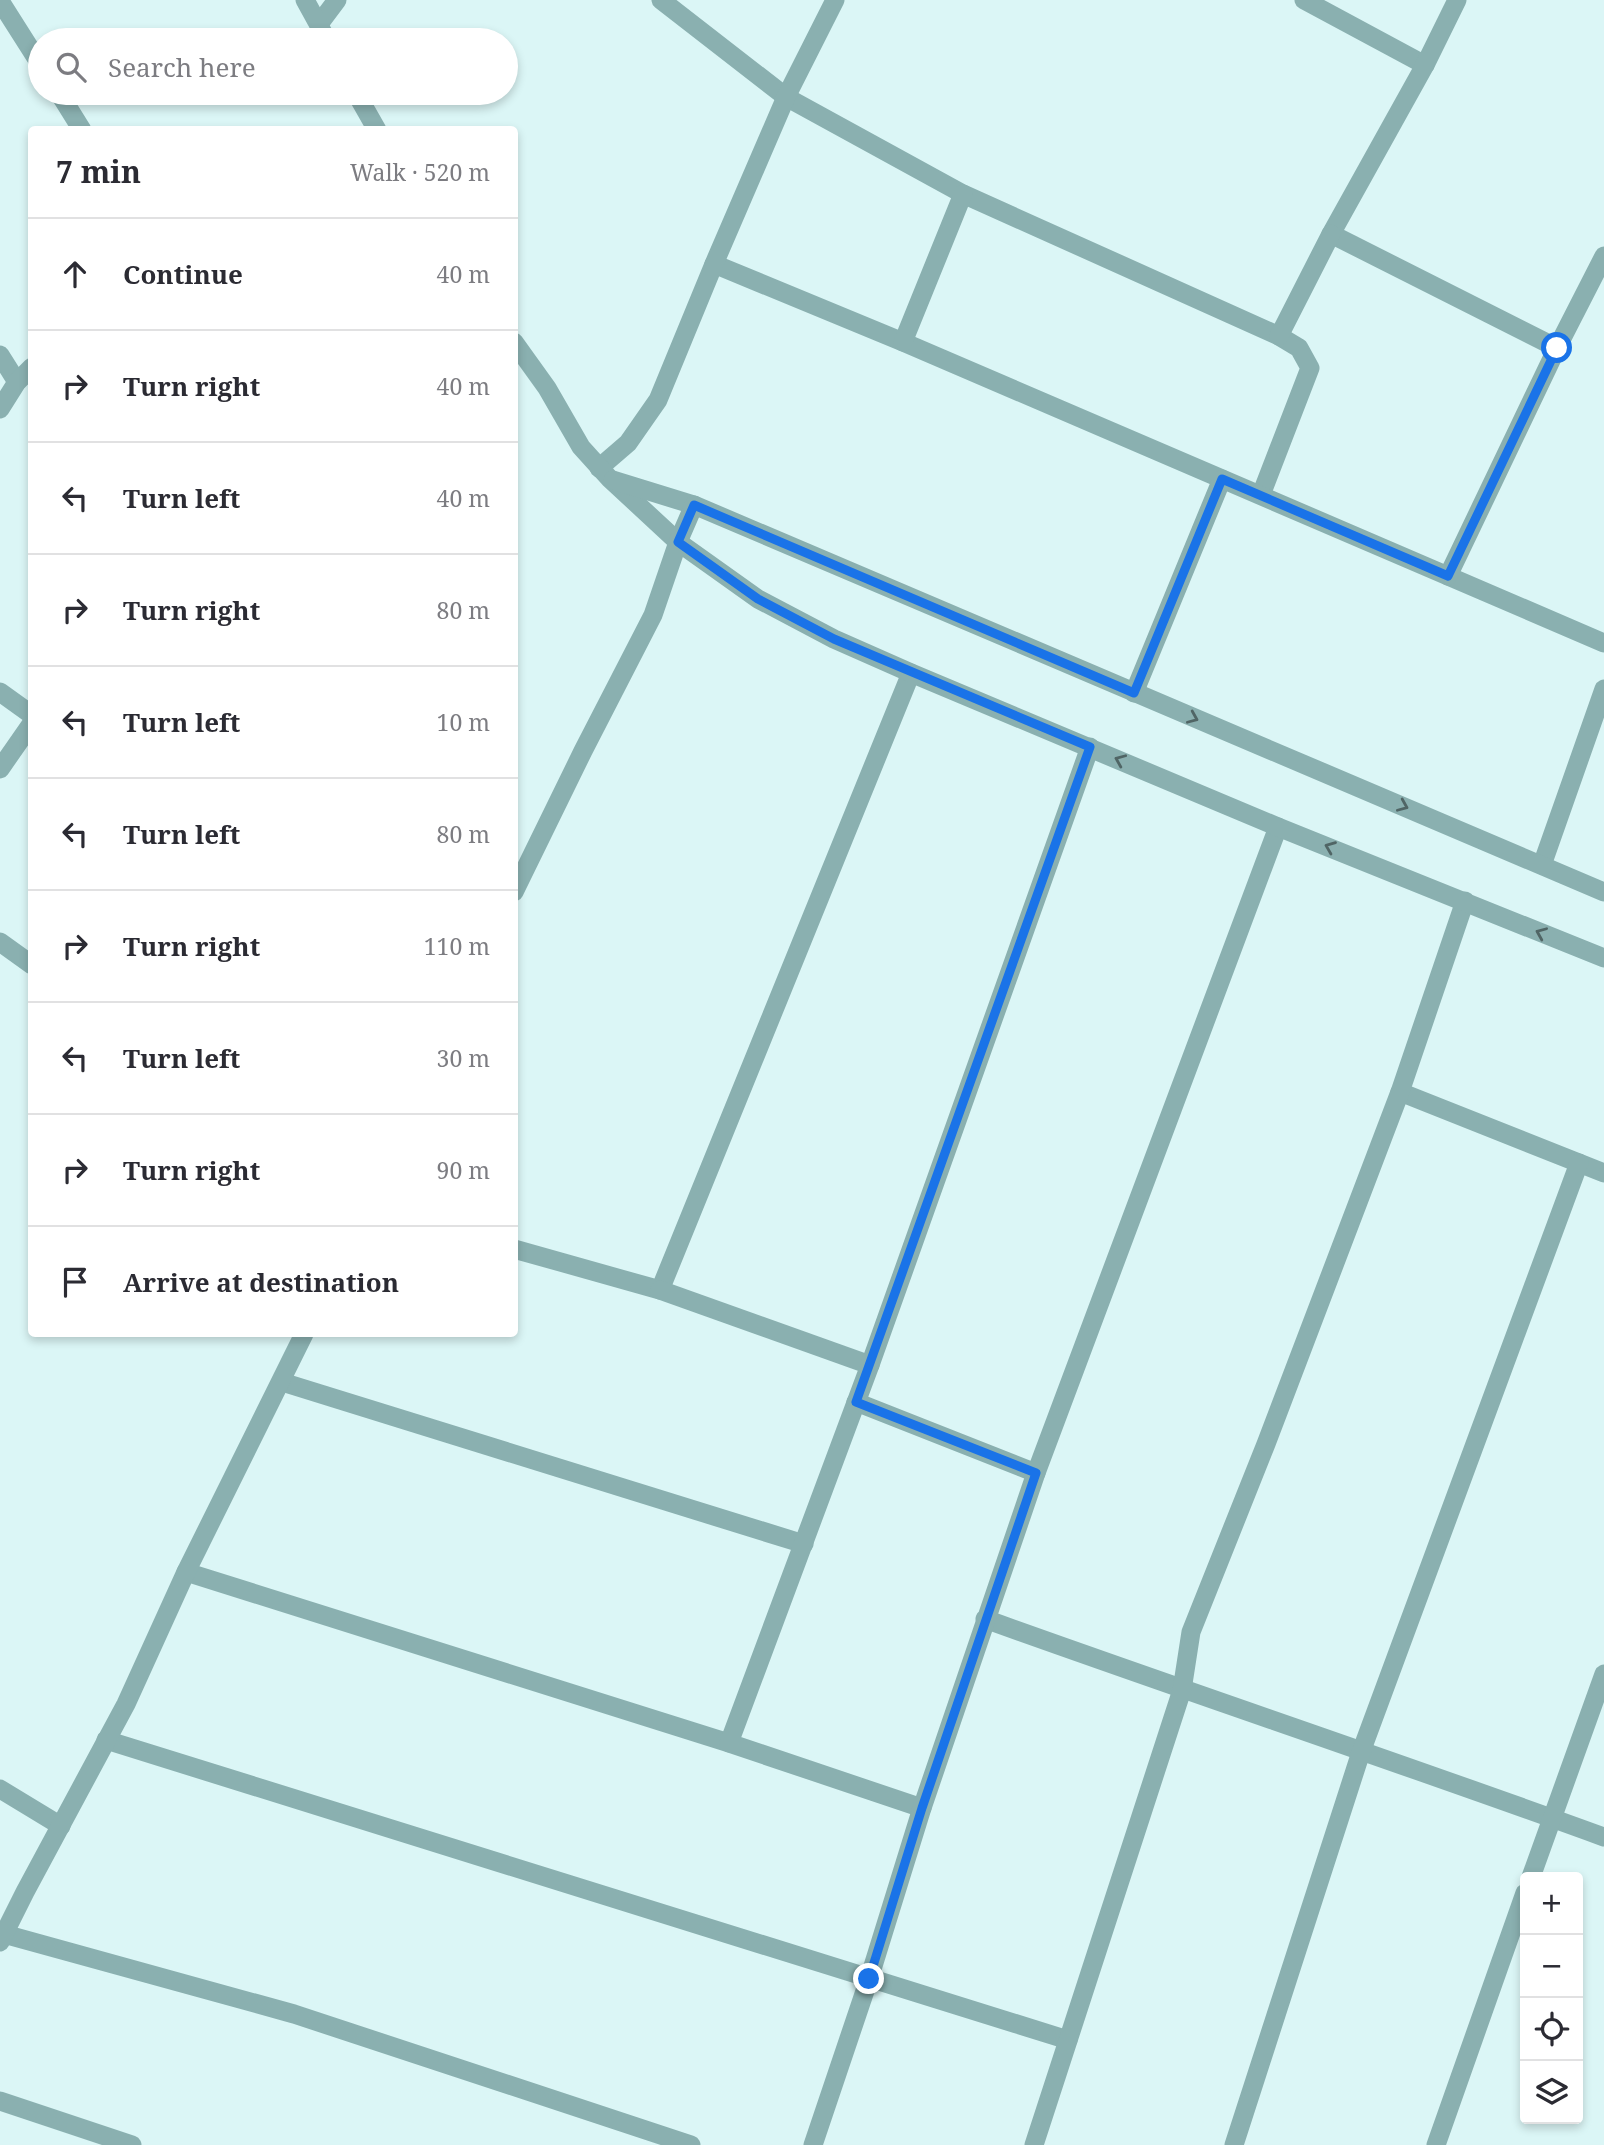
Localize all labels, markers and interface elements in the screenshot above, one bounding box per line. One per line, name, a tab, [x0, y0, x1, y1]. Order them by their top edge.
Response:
search box	[28, 28, 518, 105]
icon: search	[52, 48, 90, 86]
text: Search here	[108, 49, 256, 85]
text: 7 min	[56, 151, 141, 192]
text: Walk · 520 m	[350, 156, 490, 188]
icon: ahead	[56, 255, 94, 293]
text: Continue	[123, 256, 243, 292]
text: 40 m	[437, 258, 490, 290]
route start	[1541, 332, 1572, 363]
icon: right	[56, 367, 94, 405]
text: Turn right	[123, 368, 260, 404]
text: 40 m	[437, 370, 490, 402]
icon: left	[56, 479, 94, 517]
text: Turn left	[123, 480, 240, 516]
text: 40 m	[437, 482, 490, 514]
icon: right	[56, 591, 94, 629]
text: Turn right	[123, 592, 260, 628]
text: 80 m	[437, 594, 490, 626]
icon: left	[56, 703, 94, 741]
text: Turn left	[123, 704, 240, 740]
text: 10 m	[437, 706, 490, 738]
one-way arrow	[1186, 709, 1198, 723]
one-way arrow	[1114, 754, 1126, 768]
one-way arrow	[1396, 798, 1408, 812]
icon: left	[56, 815, 94, 853]
text: Turn left	[123, 816, 240, 852]
text: 80 m	[437, 818, 490, 850]
one-way arrow	[1324, 842, 1336, 856]
icon: right	[56, 927, 94, 965]
one-way arrow	[1535, 927, 1547, 941]
text: Turn right	[123, 928, 260, 964]
text: 110 m	[424, 930, 490, 962]
icon: left	[56, 1039, 94, 1077]
text: Turn left	[123, 1040, 240, 1076]
text: 30 m	[437, 1042, 490, 1074]
icon: right	[56, 1151, 94, 1189]
text: Turn right	[123, 1152, 260, 1188]
text: 90 m	[437, 1154, 490, 1186]
icon: arrive	[56, 1263, 94, 1301]
text: Arrive at destination	[123, 1264, 399, 1300]
map controls	[1520, 1872, 1583, 2124]
button: +	[1520, 1872, 1583, 1935]
button: −	[1520, 1935, 1583, 1998]
route end	[853, 1963, 884, 1994]
button: locate	[1520, 1998, 1583, 2061]
button: layers	[1520, 2061, 1583, 2124]

